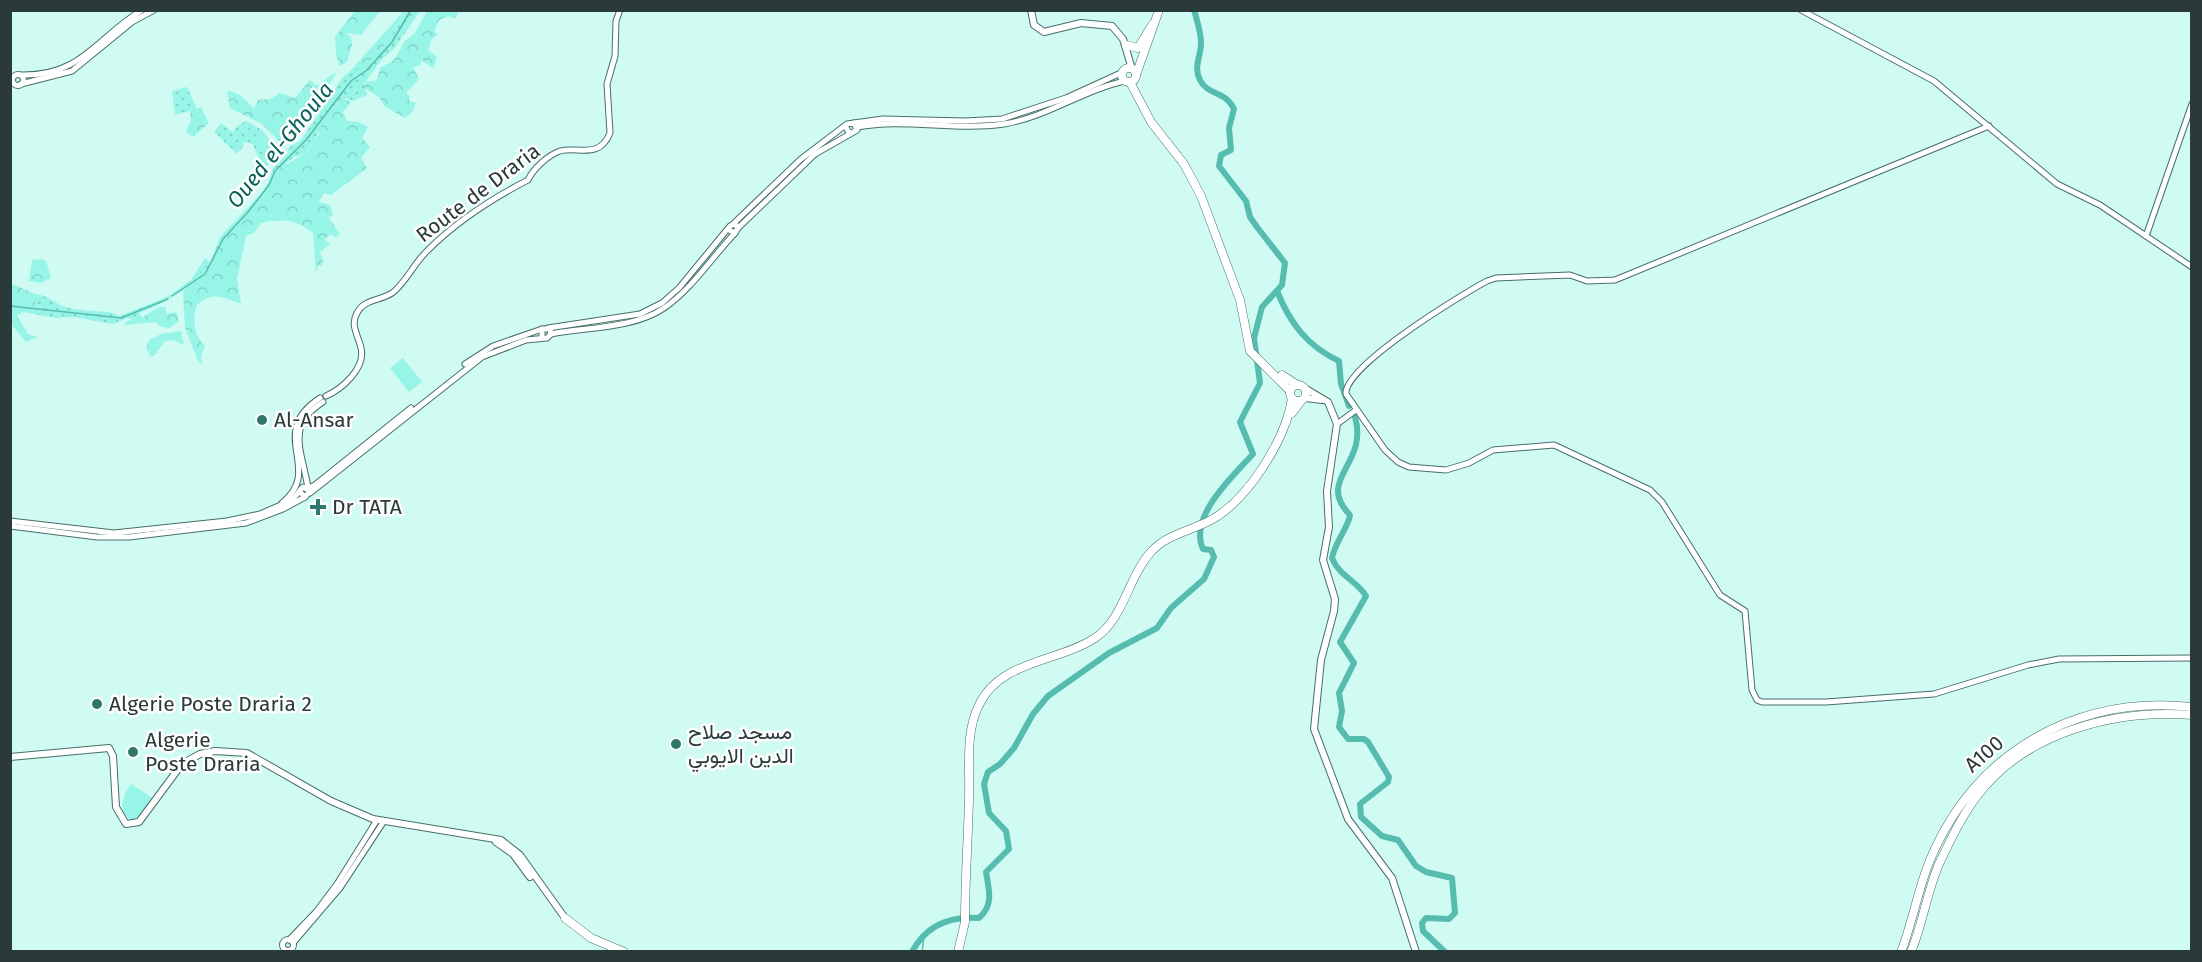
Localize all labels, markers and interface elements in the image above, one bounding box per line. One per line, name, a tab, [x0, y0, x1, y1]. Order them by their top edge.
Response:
water label: Oued el-Ghoula	[221, 76, 339, 214]
street label: Route de Draria	[411, 138, 545, 248]
place label: Al-Ansar	[274, 407, 354, 433]
marker: Al-Ansar	[255, 413, 269, 427]
place label: Dr TATA	[332, 494, 402, 520]
marker: Dr TATA	[309, 498, 327, 516]
place label: Algerie Poste Draria 2	[109, 691, 312, 717]
marker: Algerie Poste Draria 2	[90, 697, 104, 711]
place label: مسجد صلاح الدين الايوبي	[688, 719, 794, 773]
place label: Algerie Poste Draria	[145, 727, 261, 777]
street label: A100	[1959, 730, 2009, 778]
marker: مسجد صلاح الدين الايوبي	[669, 737, 683, 751]
marker: Algerie Poste Draria	[126, 745, 140, 759]

